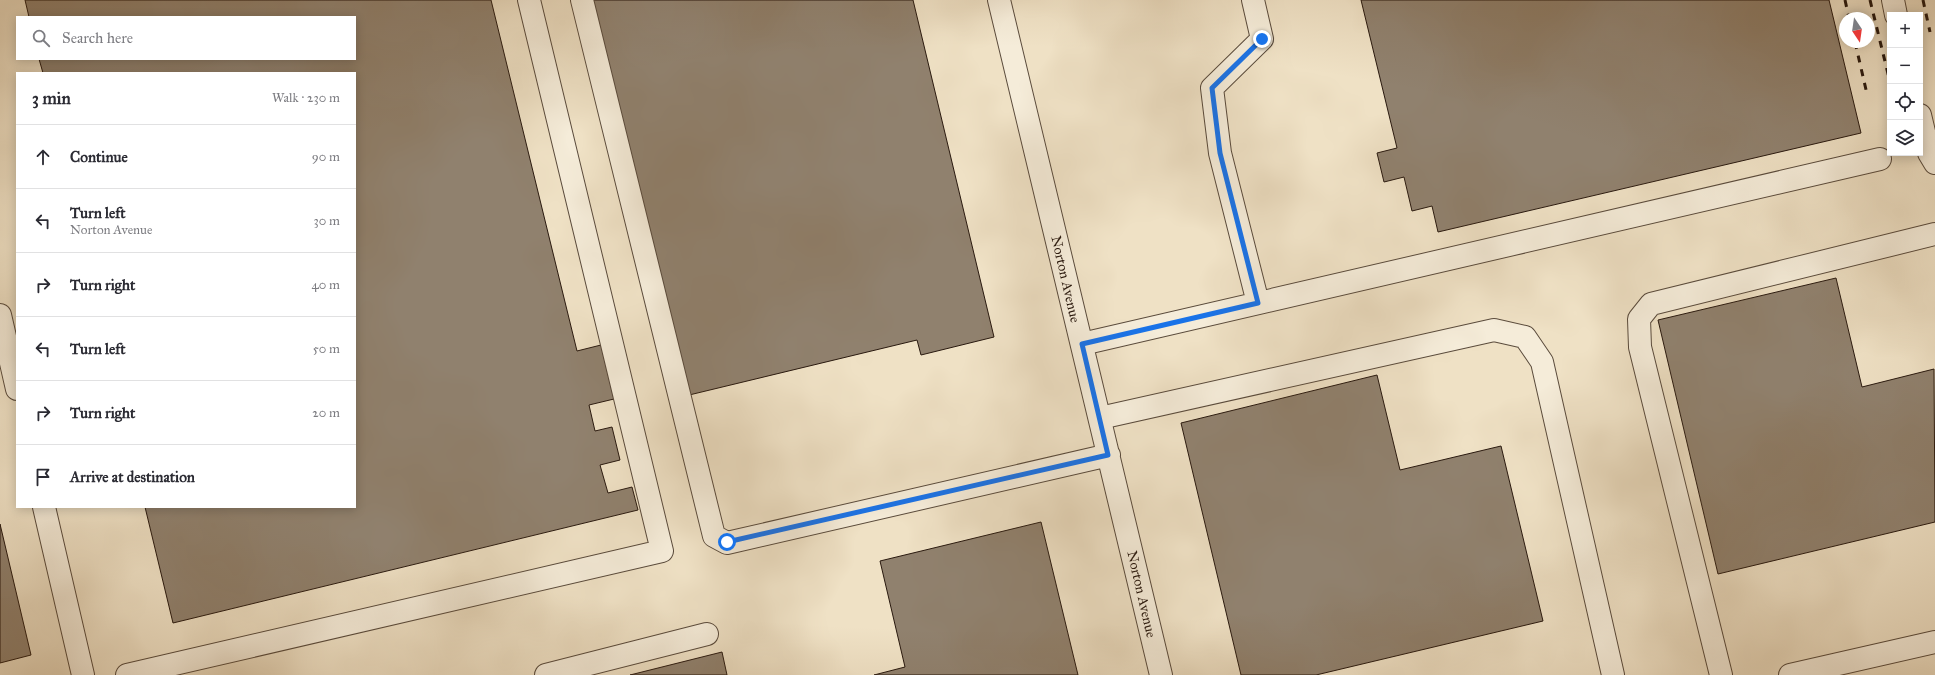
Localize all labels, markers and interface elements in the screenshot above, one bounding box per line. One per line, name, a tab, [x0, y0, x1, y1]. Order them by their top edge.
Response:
north arrow	[1839, 12, 1875, 48]
map controls	[1887, 12, 1923, 156]
button: +	[1887, 12, 1923, 48]
search box	[16, 16, 356, 60]
icon: search	[30, 27, 52, 49]
text: Search here	[62, 29, 133, 47]
route end	[1253, 30, 1271, 48]
button: −	[1887, 48, 1923, 84]
button: locate	[1887, 84, 1923, 120]
text: 3 min	[32, 88, 71, 109]
text: Walk · 230 m	[272, 90, 340, 106]
button: layers	[1887, 120, 1923, 156]
icon: ahead	[32, 146, 54, 168]
text: Continue	[70, 148, 128, 166]
text: 90 m	[312, 149, 340, 165]
text: Turn left	[70, 204, 126, 222]
icon: left	[32, 210, 54, 232]
text: 30 m	[314, 213, 340, 229]
text: Norton Avenue	[70, 222, 152, 238]
street label: Norton Avenue	[1047, 234, 1084, 324]
icon: right	[32, 274, 54, 296]
text: Turn right	[70, 276, 135, 294]
text: 40 m	[311, 277, 340, 293]
icon: left	[32, 338, 54, 360]
text: Turn left	[70, 340, 126, 358]
text: 50 m	[313, 341, 340, 357]
icon: right	[32, 402, 54, 424]
text: Turn right	[70, 404, 135, 422]
text: 20 m	[312, 405, 340, 421]
icon: arrive	[32, 466, 54, 488]
text: Arrive at destination	[70, 468, 195, 486]
route start	[718, 533, 736, 551]
street label: Norton Avenue	[1123, 549, 1160, 639]

